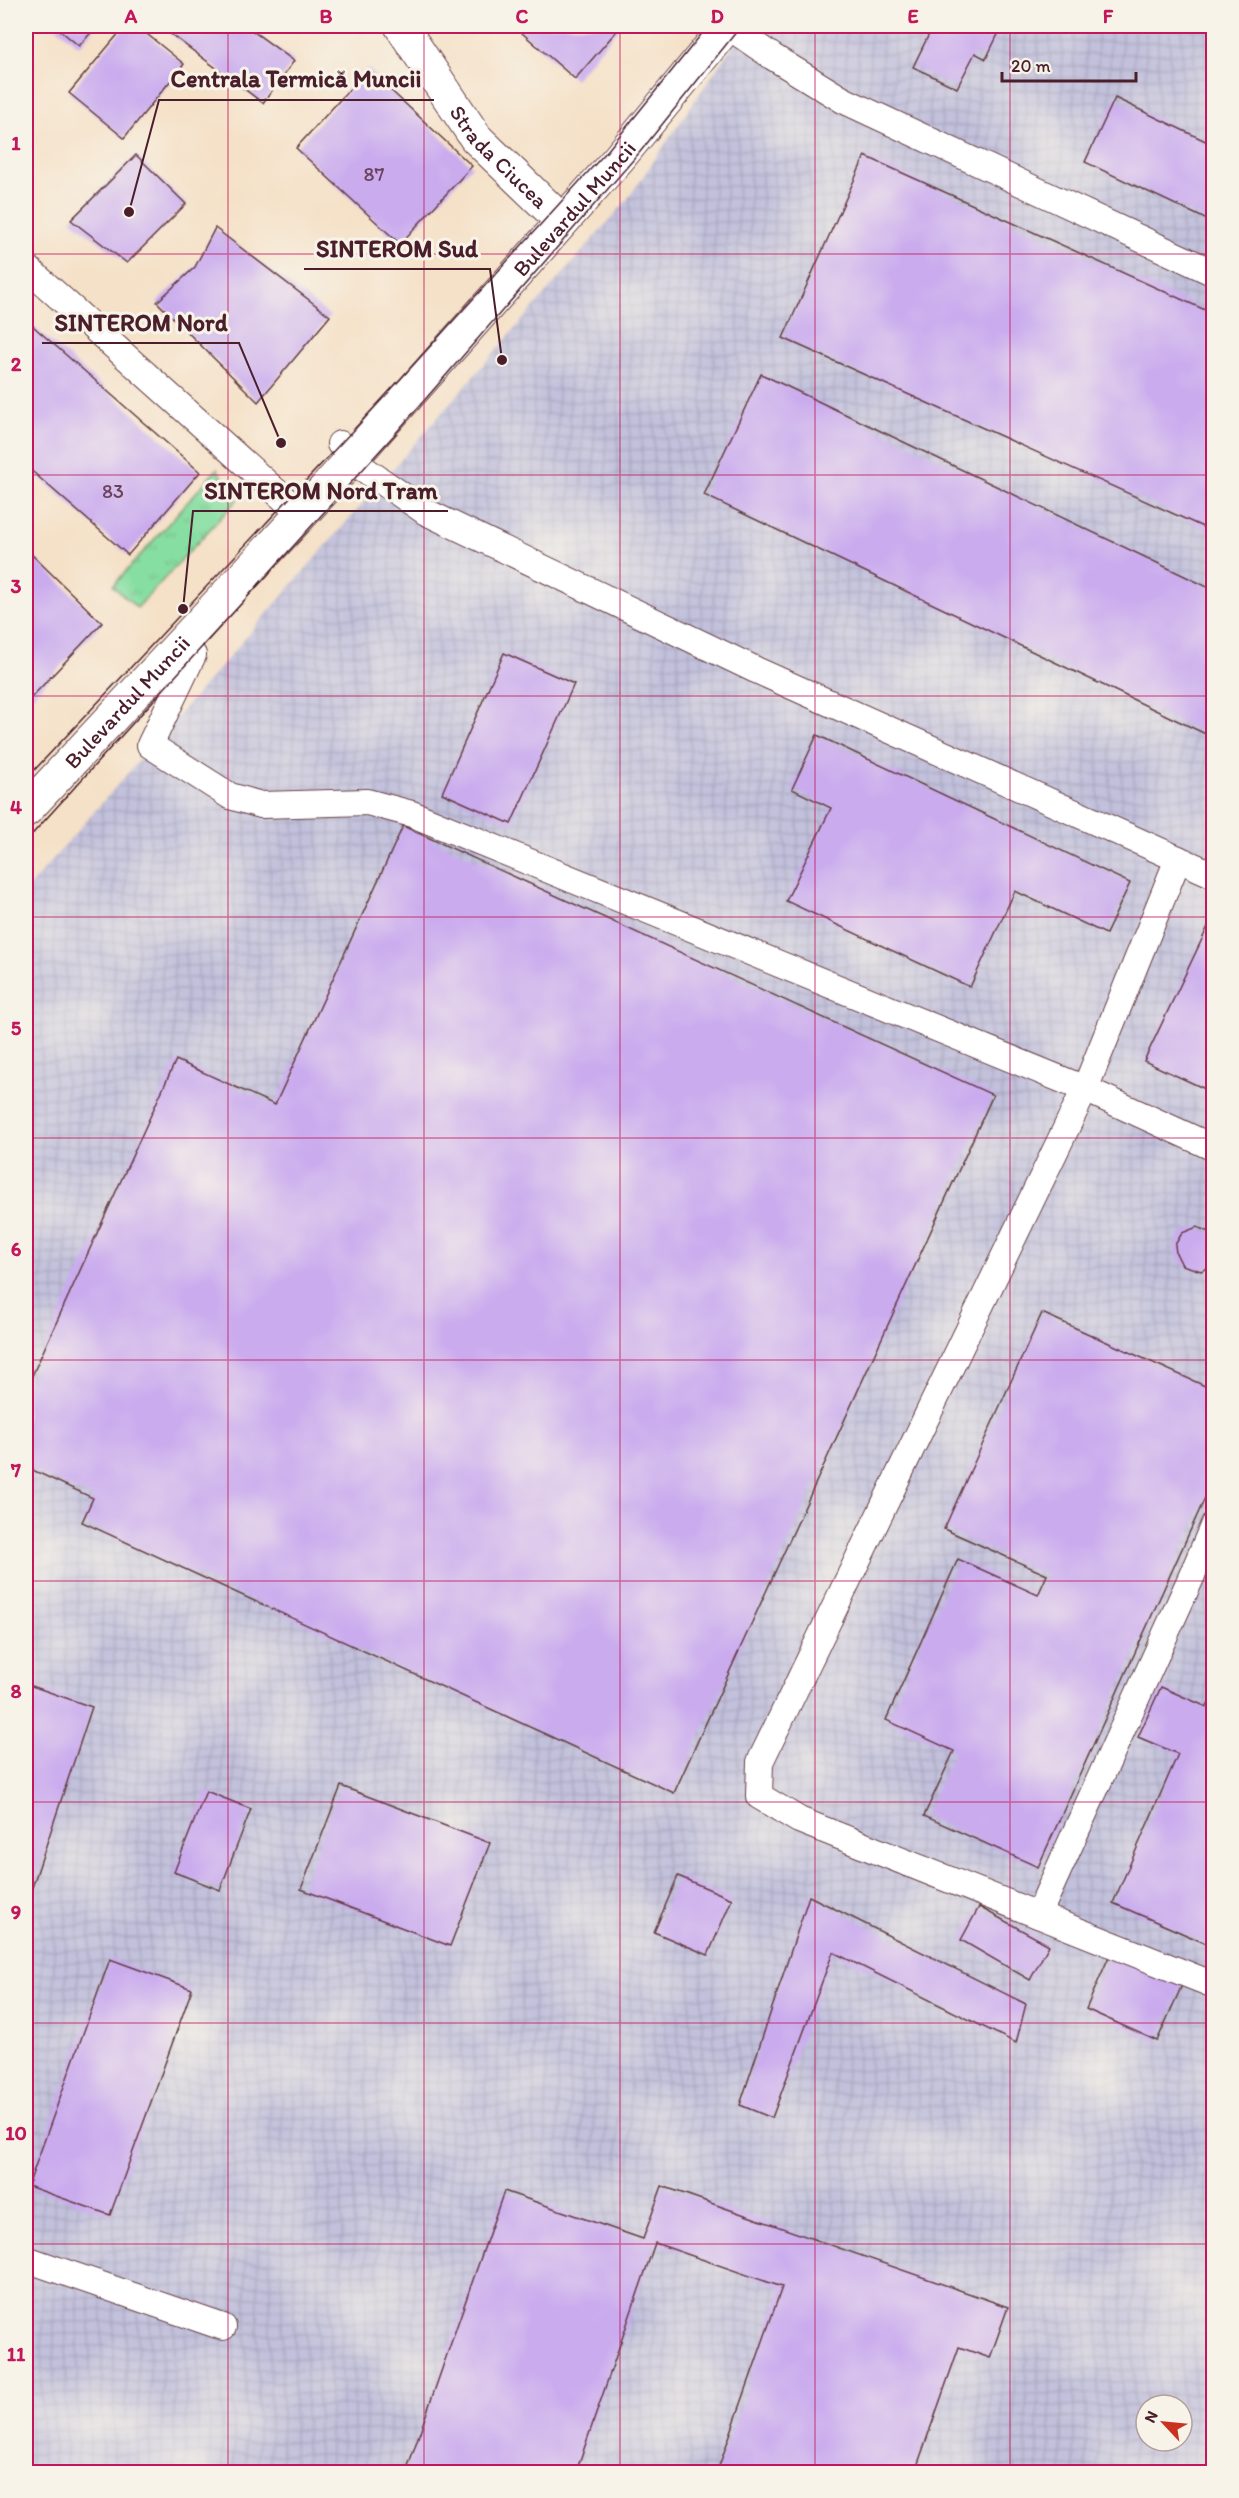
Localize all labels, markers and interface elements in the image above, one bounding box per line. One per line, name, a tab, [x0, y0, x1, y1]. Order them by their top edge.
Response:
text: A	[124, 4, 138, 28]
text: B	[320, 4, 333, 28]
text: C	[516, 4, 529, 28]
text: D	[710, 4, 724, 28]
text: E	[907, 4, 919, 28]
text: F	[1103, 4, 1114, 28]
scale bar	[1002, 45, 1136, 83]
text: 20 m	[1011, 55, 1051, 77]
callout: Centrala Termică Muncii	[159, 58, 434, 100]
text: Centrala Termică Muncii	[170, 64, 422, 93]
street label: Strada Ciucea	[444, 100, 554, 214]
text: 1	[11, 131, 21, 155]
street label: Bulevardul Muncii	[507, 135, 641, 282]
house number: 87	[364, 162, 385, 186]
callout: SINTEROM Sud	[304, 227, 490, 269]
text: SINTEROM Sud	[316, 234, 479, 263]
callout: SINTEROM Nord	[42, 301, 239, 343]
text: SINTEROM Nord	[55, 308, 228, 337]
text: 2	[11, 352, 22, 376]
callout: SINTEROM Nord Tram	[193, 469, 448, 511]
text: SINTEROM Nord Tram	[204, 476, 438, 505]
house number: 83	[102, 479, 124, 503]
text: 3	[11, 574, 22, 598]
street label: Bulevardul Muncii	[58, 629, 195, 774]
text: 4	[10, 795, 22, 819]
text: 5	[11, 1016, 22, 1040]
text: 6	[11, 1237, 22, 1261]
text: 7	[10, 1458, 21, 1482]
text: 8	[11, 1679, 22, 1703]
text: 9	[11, 1900, 21, 1924]
text: 10	[5, 2121, 27, 2145]
text: 11	[7, 2342, 26, 2366]
north arrow	[1134, 2393, 1194, 2453]
text: N	[1140, 2408, 1162, 2426]

